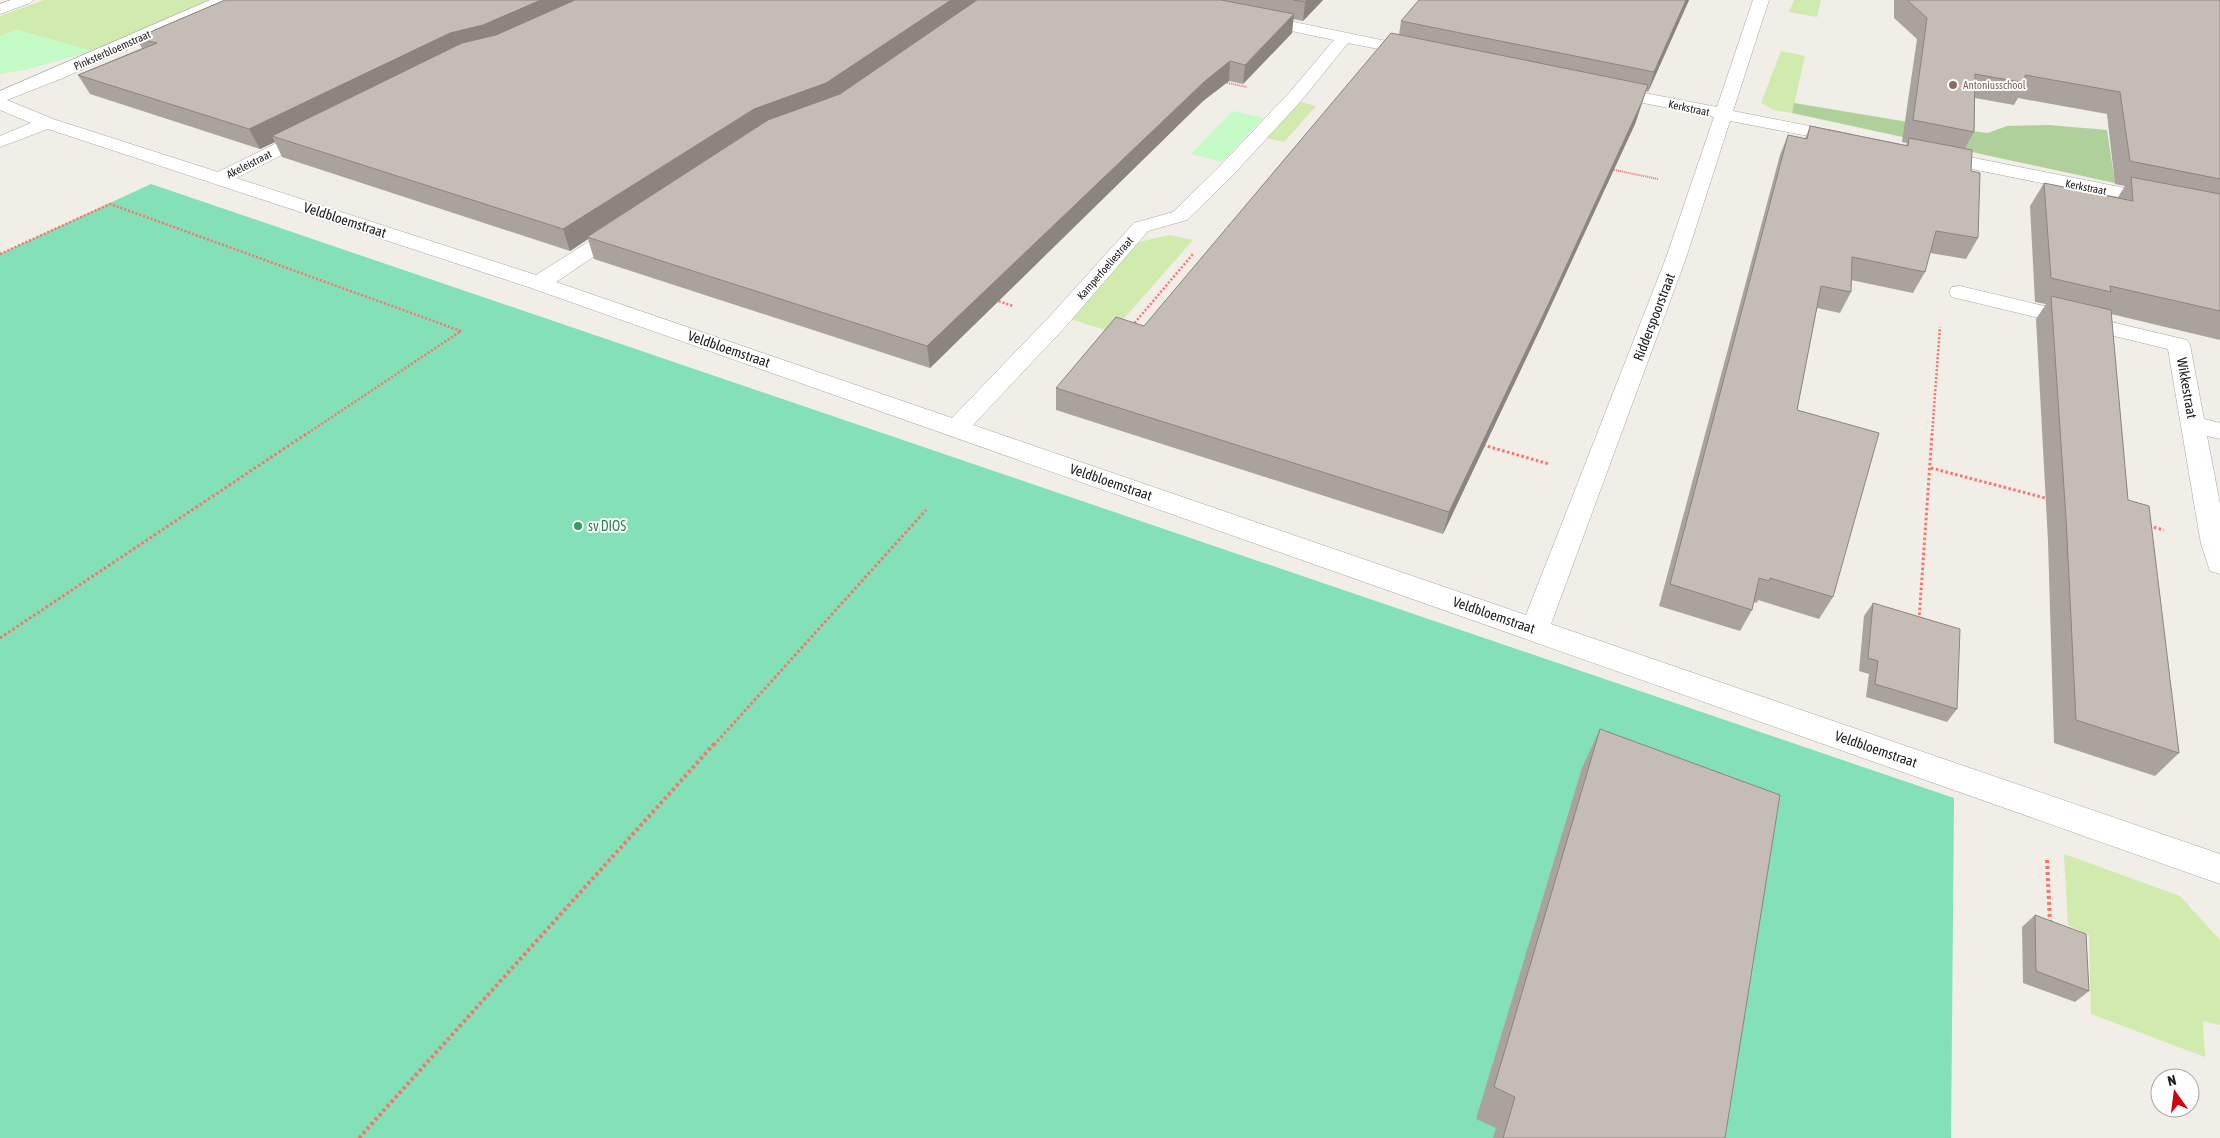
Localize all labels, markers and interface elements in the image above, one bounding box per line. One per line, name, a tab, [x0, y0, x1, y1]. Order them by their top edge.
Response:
street label: Pinksterbloemstraat	[72, 28, 152, 72]
marker: Antoniusschool	[1947, 79, 1959, 91]
place label: Antoniusschool	[1963, 79, 2026, 91]
street label: Kerkstraat	[1667, 98, 1711, 118]
street label: Akeleistraat	[225, 148, 273, 180]
street label: Kerkstraat	[2064, 177, 2108, 197]
street label: Veldbloemstraat	[302, 199, 388, 241]
street label: Kamperfoeliestraat	[1075, 234, 1135, 302]
street label: Ridderspoorstraat	[1630, 271, 1678, 363]
street label: Veldbloemstraat	[686, 327, 772, 371]
street label: Wikkestraat	[2174, 356, 2200, 420]
street label: Veldbloemstraat	[1068, 460, 1154, 504]
place label: sv DIOS	[588, 518, 626, 534]
marker: sv DIOS	[572, 520, 584, 532]
street label: Veldbloemstraat	[1451, 593, 1537, 637]
street label: Veldbloemstraat	[1833, 727, 1919, 771]
north arrow	[2150, 1068, 2200, 1118]
text: N	[2166, 1072, 2178, 1089]

